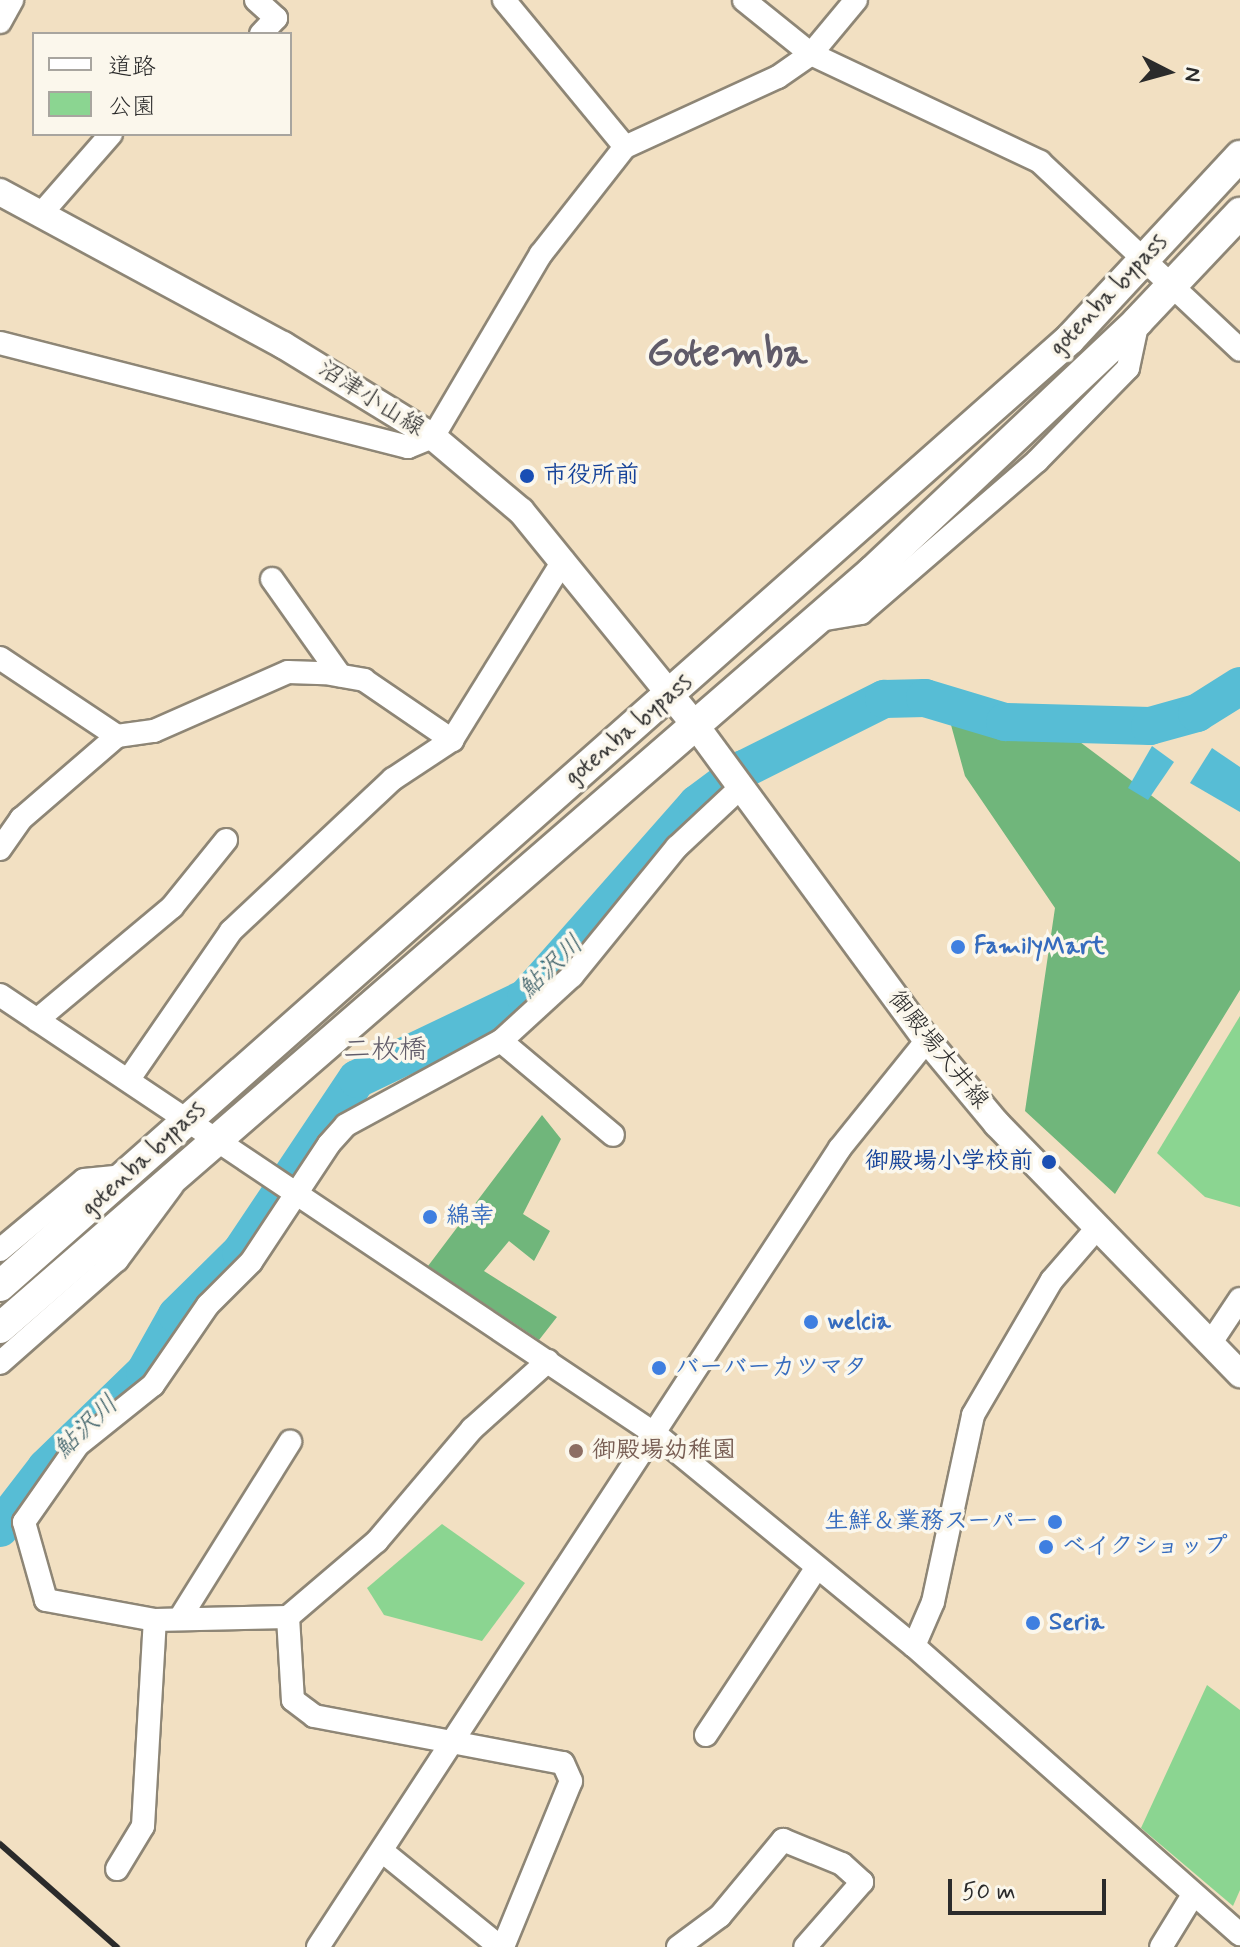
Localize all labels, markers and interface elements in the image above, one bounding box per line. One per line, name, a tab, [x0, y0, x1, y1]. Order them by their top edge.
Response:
legend	[32, 32, 292, 136]
north arrow	[1128, 32, 1208, 112]
text: 道路	[108, 52, 156, 83]
text: N	[1177, 66, 1207, 83]
text: 公園	[108, 92, 156, 123]
street label: gotenba bypass	[1044, 228, 1174, 362]
district label: Gotemba	[647, 330, 807, 378]
street label: 沼津小山線	[312, 355, 430, 443]
place label: 市役所前	[543, 462, 639, 490]
marker: 市役所前	[518, 467, 536, 485]
street label: gotenba bypass	[559, 668, 699, 792]
water label: 鮎沢川	[513, 930, 591, 1006]
place label: FamilyMart	[974, 933, 1105, 961]
marker: FamilyMart	[949, 938, 967, 956]
street label: 御殿場大井線	[881, 985, 995, 1115]
district label: 二枚橋	[343, 1034, 427, 1068]
street label: gotenba bypass	[76, 1096, 212, 1222]
place label: 御殿場小学校前	[865, 1148, 1033, 1176]
marker: 御殿場小学校前	[1040, 1153, 1058, 1171]
place label: 綿幸	[446, 1203, 494, 1231]
marker: 綿幸	[421, 1208, 439, 1226]
place label: welcia	[827, 1308, 891, 1336]
marker: welcia	[802, 1313, 820, 1331]
place label: バーバーカツマタ	[675, 1354, 867, 1382]
marker: バーバーカツマタ	[650, 1359, 668, 1377]
water label: 鮎沢川	[48, 1390, 126, 1466]
place label: 御殿場幼稚園	[592, 1437, 736, 1465]
marker: 御殿場幼稚園	[567, 1442, 585, 1460]
place label: 生鮮＆業務スーパー	[824, 1508, 1039, 1536]
marker: 生鮮＆業務スーパー	[1046, 1513, 1064, 1531]
place label: ベイクショップ	[1062, 1533, 1230, 1561]
marker: ベイクショップ	[1037, 1538, 1055, 1556]
place label: Seria	[1049, 1609, 1104, 1637]
marker: Seria	[1024, 1614, 1042, 1632]
scale bar	[952, 1863, 1110, 1913]
text: 50 m	[962, 1877, 1016, 1908]

